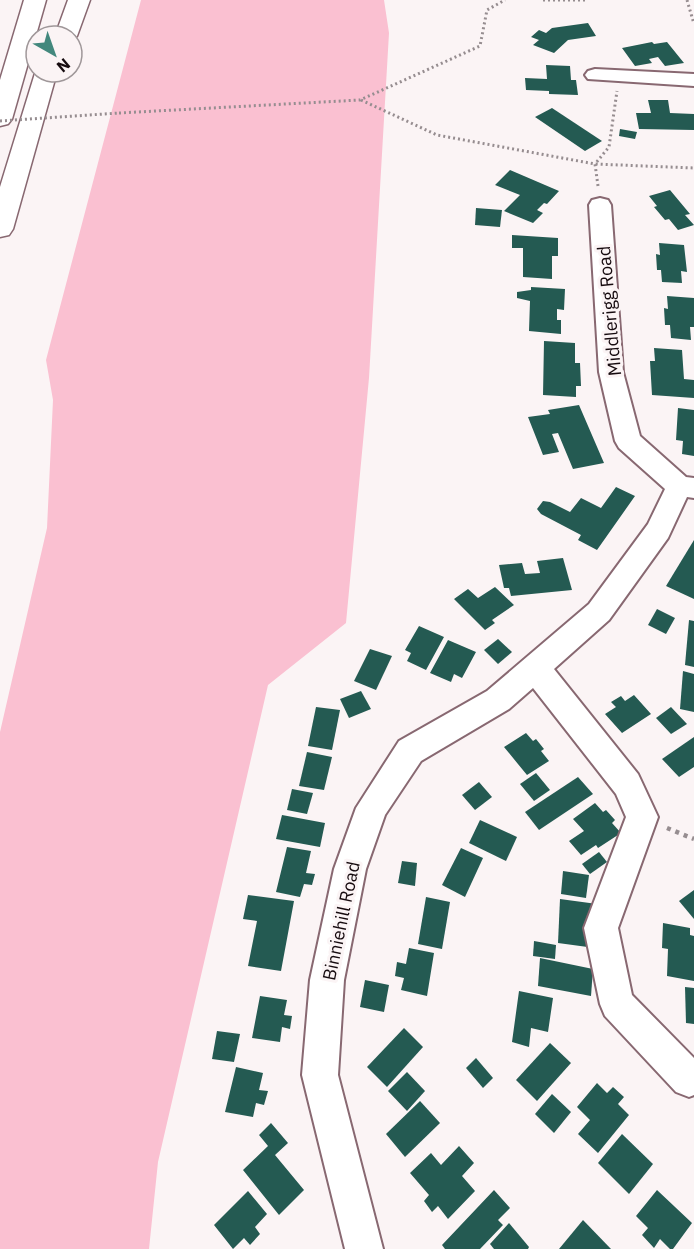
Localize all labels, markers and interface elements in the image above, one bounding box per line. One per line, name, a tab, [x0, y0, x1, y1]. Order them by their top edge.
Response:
north arrow	[24, 24, 84, 84]
text: N	[53, 54, 75, 77]
street label: Middlerigg Road	[592, 245, 626, 377]
street label: Binniehill Road	[317, 859, 365, 983]

